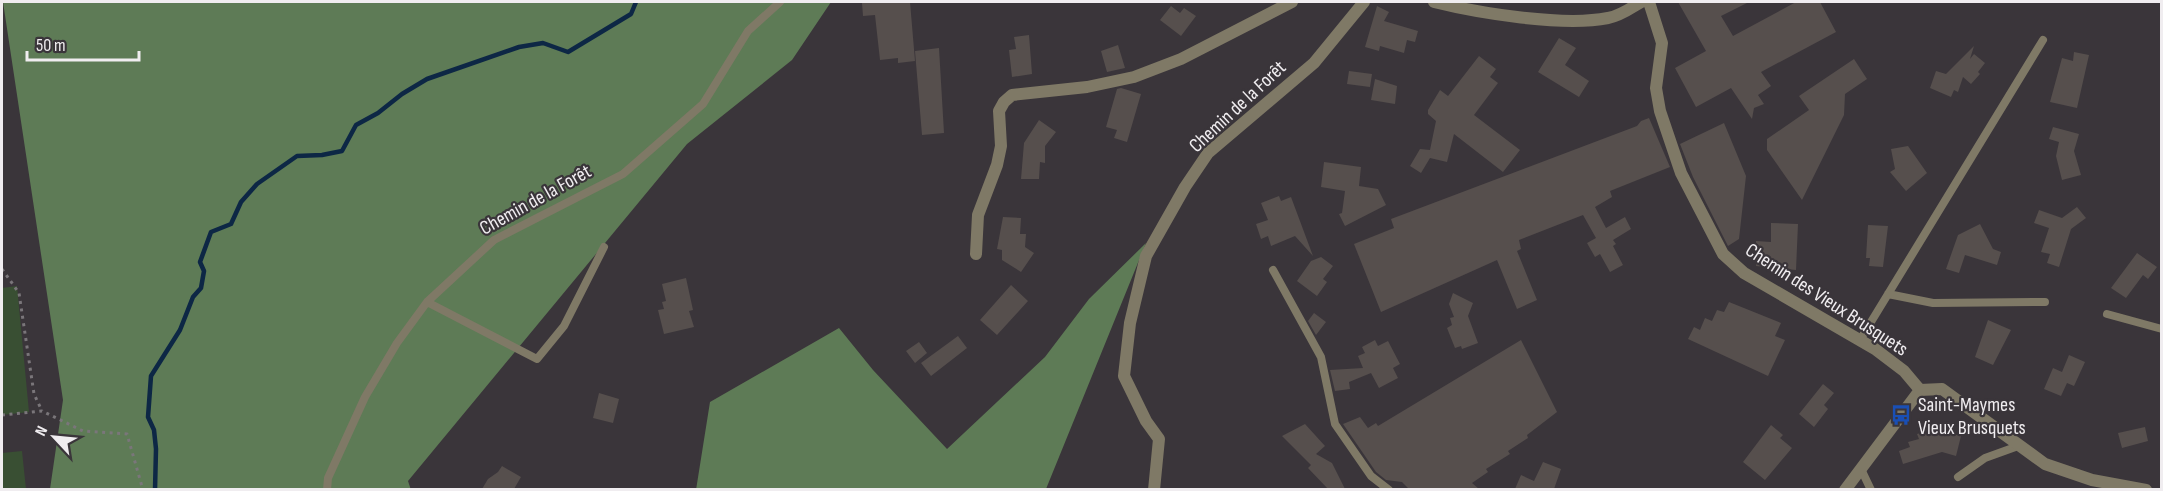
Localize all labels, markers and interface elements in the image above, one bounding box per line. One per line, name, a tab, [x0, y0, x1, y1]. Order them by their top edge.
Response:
scale bar	[27, 24, 140, 62]
text: 50 m	[36, 35, 66, 56]
street label: Chemin de la Forêt	[1184, 56, 1291, 158]
street label: Chemin de la Forêt	[475, 159, 595, 240]
street label: Chemin des Vieux Brusquets	[1741, 238, 1912, 361]
place label: Saint-Maymes Vieux Brusquets	[1918, 393, 2026, 440]
bus stop icon: Saint-Maymes Vieux Brusquets	[1889, 403, 1913, 427]
north arrow	[24, 407, 84, 467]
text: N	[31, 423, 52, 439]

